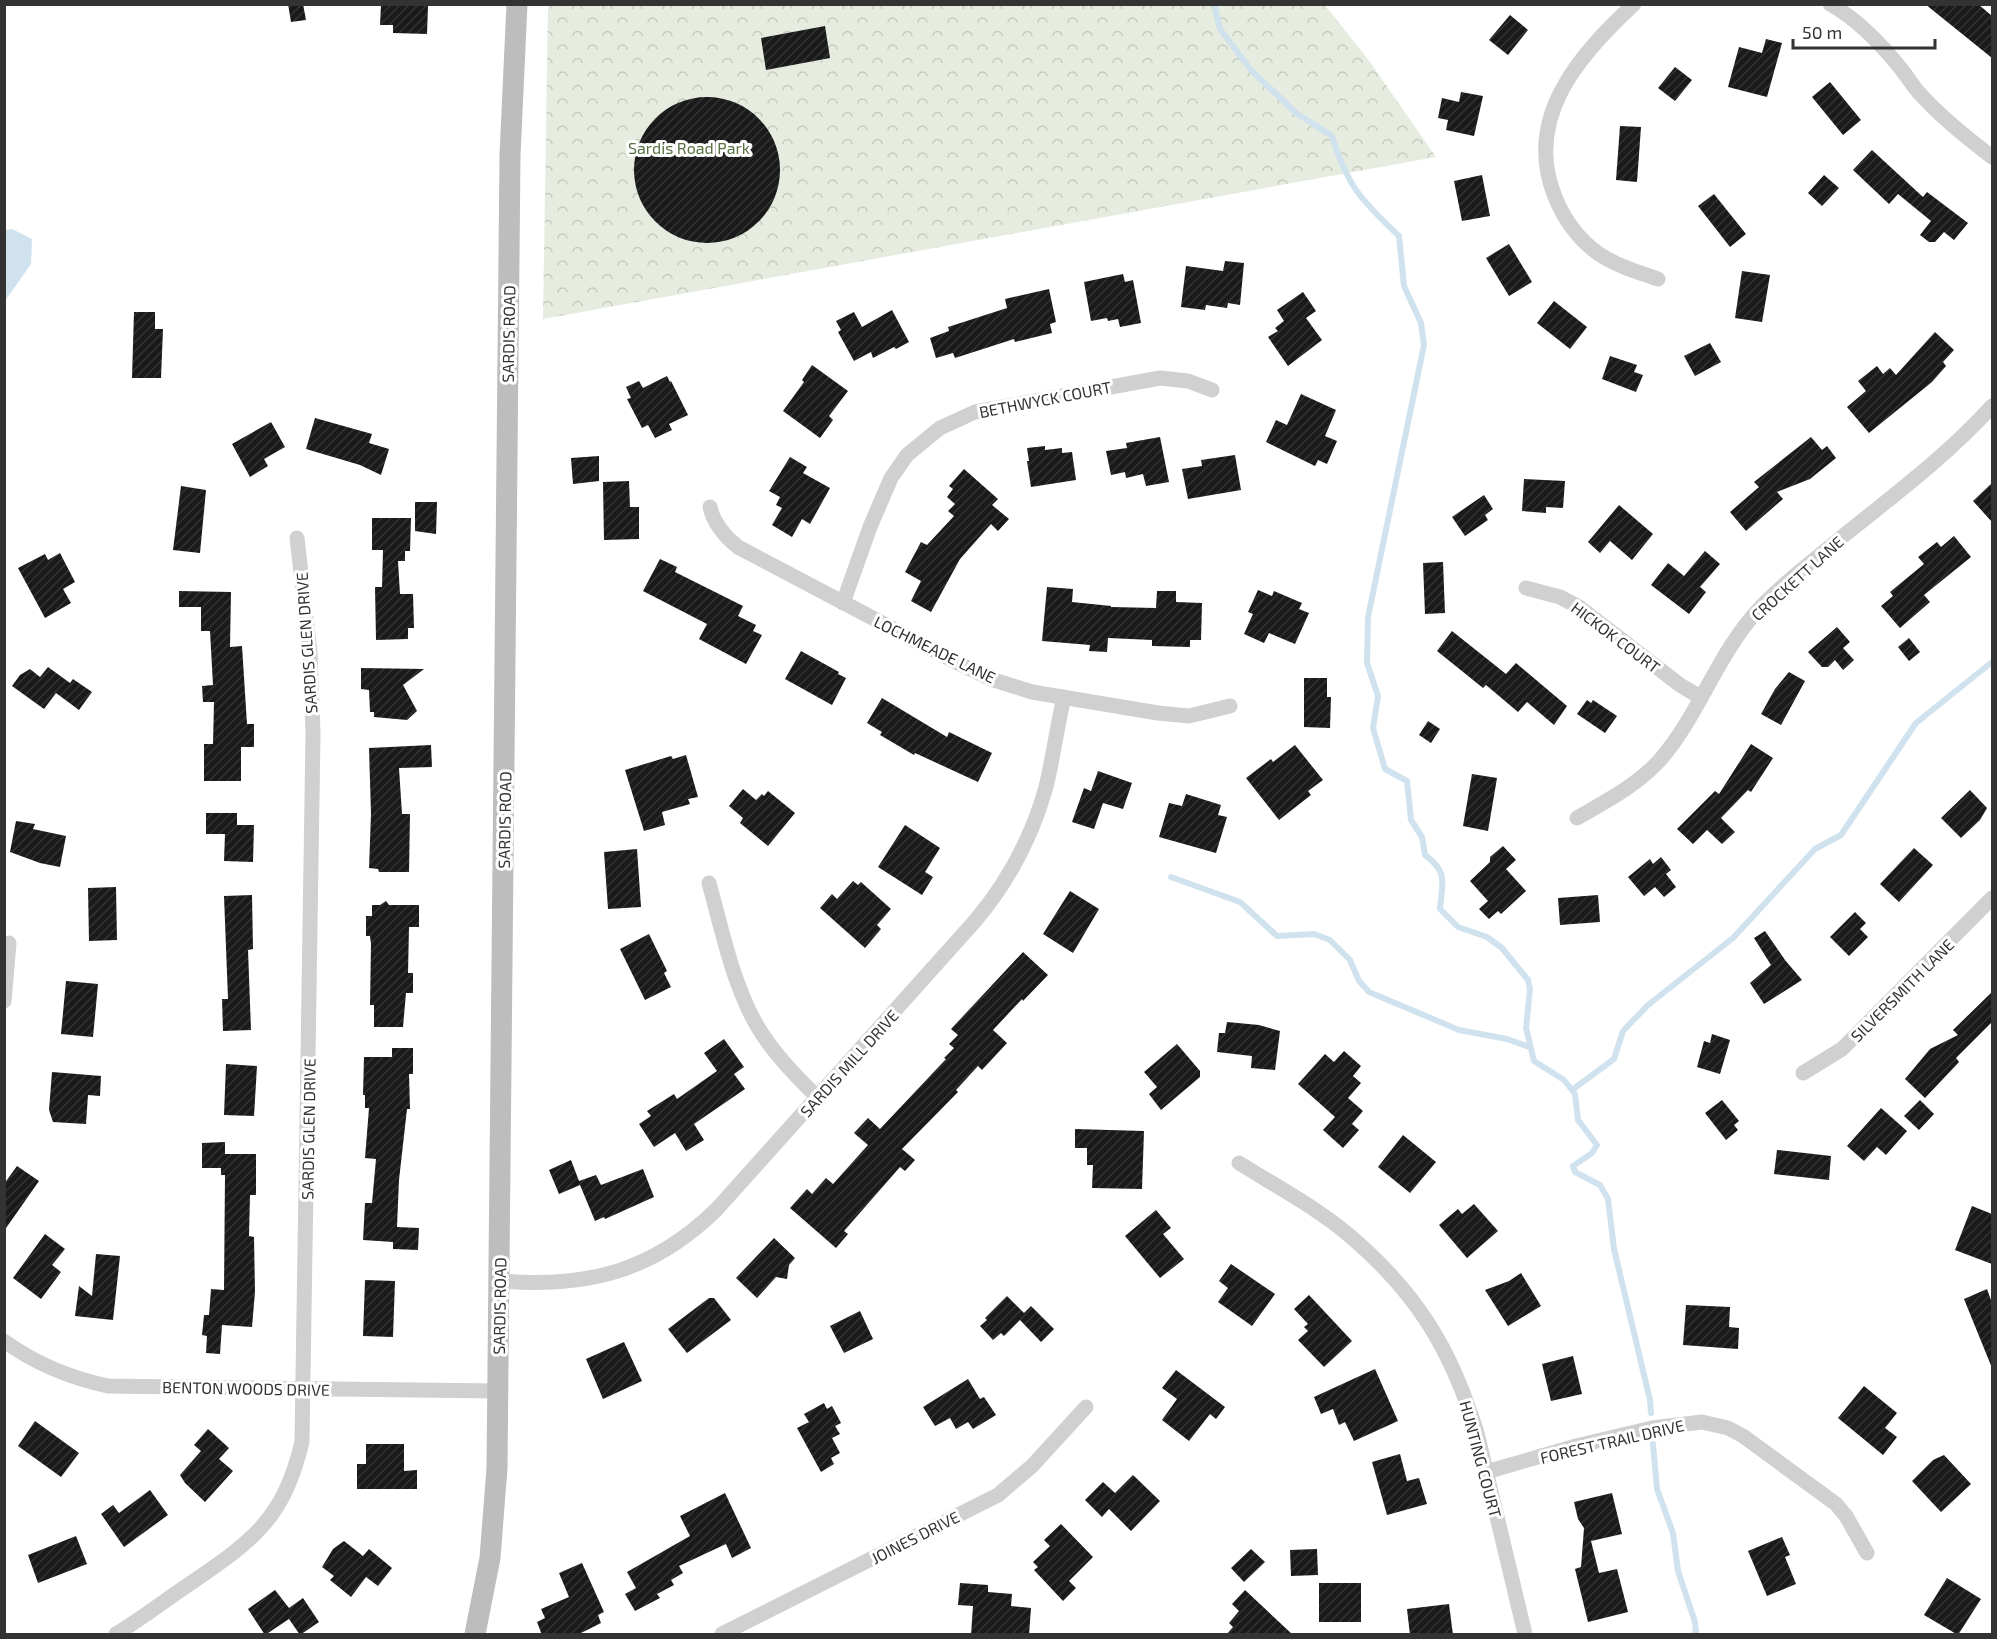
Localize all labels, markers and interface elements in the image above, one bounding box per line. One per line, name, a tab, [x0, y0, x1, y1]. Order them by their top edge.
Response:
scale bar	[1793, 12, 1936, 50]
text: 50 m	[1802, 21, 1842, 43]
park label: Sardis Road Park	[628, 138, 750, 157]
street label: SARDIS ROAD	[498, 285, 518, 383]
street label: BETHWYCK COURT	[977, 377, 1113, 421]
street label: CROCKETT LANE	[1747, 532, 1847, 624]
street label: SARDIS GLEN DRIVE	[292, 572, 320, 714]
street label: HICKOK COURT	[1568, 598, 1664, 676]
street label: LOCHMEADE LANE	[871, 611, 999, 687]
street label: SARDIS ROAD	[494, 771, 514, 869]
street label: SILVERSMITH LANE	[1847, 935, 1957, 1045]
street label: SARDIS MILL DRIVE	[796, 1006, 902, 1120]
street label: SARDIS GLEN DRIVE	[297, 1058, 319, 1200]
street label: SARDIS ROAD	[489, 1257, 509, 1355]
street label: BENTON WOODS DRIVE	[162, 1377, 330, 1399]
street label: HUNTING COURT	[1456, 1398, 1506, 1520]
street label: FOREST TRAIL DRIVE	[1538, 1415, 1686, 1467]
street label: JOINES DRIVE	[868, 1507, 962, 1567]

